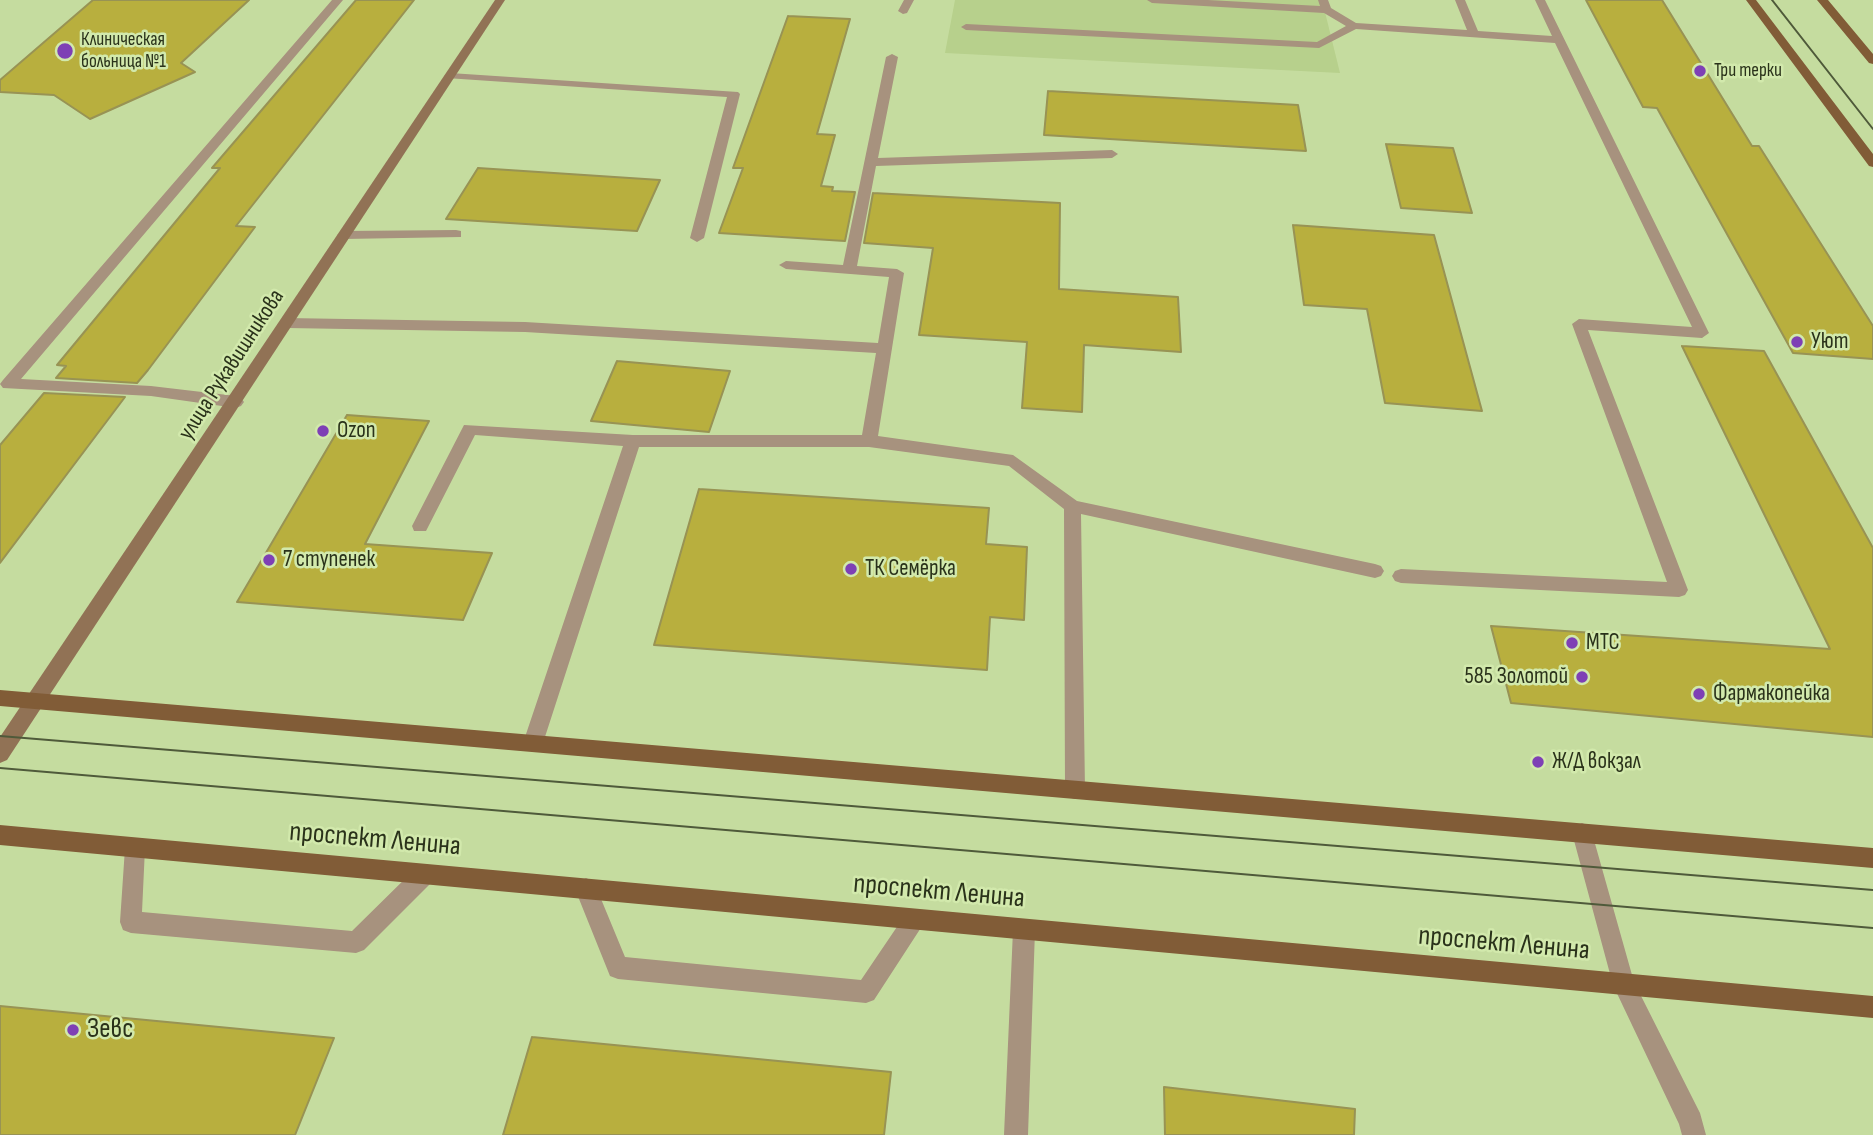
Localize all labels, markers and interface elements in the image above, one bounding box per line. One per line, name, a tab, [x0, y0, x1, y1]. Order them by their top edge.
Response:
place label: Клиническая больница №1	[81, 29, 166, 73]
marker: Клиническая больница №1	[55, 41, 75, 61]
place label: Три терки	[1714, 60, 1782, 82]
marker: Три терки	[1692, 63, 1708, 79]
street label: улица Рукавишникова	[173, 285, 291, 445]
place label: Уют	[1811, 328, 1848, 356]
marker: Уют	[1789, 334, 1805, 350]
place label: Ozon	[337, 417, 376, 445]
marker: Ozon	[315, 423, 331, 439]
place label: 7 ступенек	[283, 546, 375, 574]
marker: 7 ступенек	[261, 552, 277, 568]
place label: ТК Семёрка	[865, 555, 956, 583]
marker: ТК Семёрка	[843, 561, 859, 577]
place label: МТС	[1586, 629, 1620, 657]
marker: МТС	[1564, 635, 1580, 651]
place label: 585 Золотой	[1465, 663, 1568, 691]
marker: 585 Золотой	[1574, 669, 1590, 685]
place label: Фармакопейка	[1713, 680, 1830, 708]
marker: Фармакопейка	[1691, 686, 1707, 702]
place label: Ж/Д вокзал	[1552, 748, 1641, 776]
marker: Ж/Д вокзал	[1530, 754, 1546, 770]
street label: проспект Ленина	[288, 816, 462, 864]
street label: проспект Ленина	[852, 868, 1026, 916]
street label: проспект Ленина	[1417, 920, 1591, 968]
place label: Зевс	[87, 1013, 133, 1047]
marker: Зевс	[65, 1022, 81, 1038]

